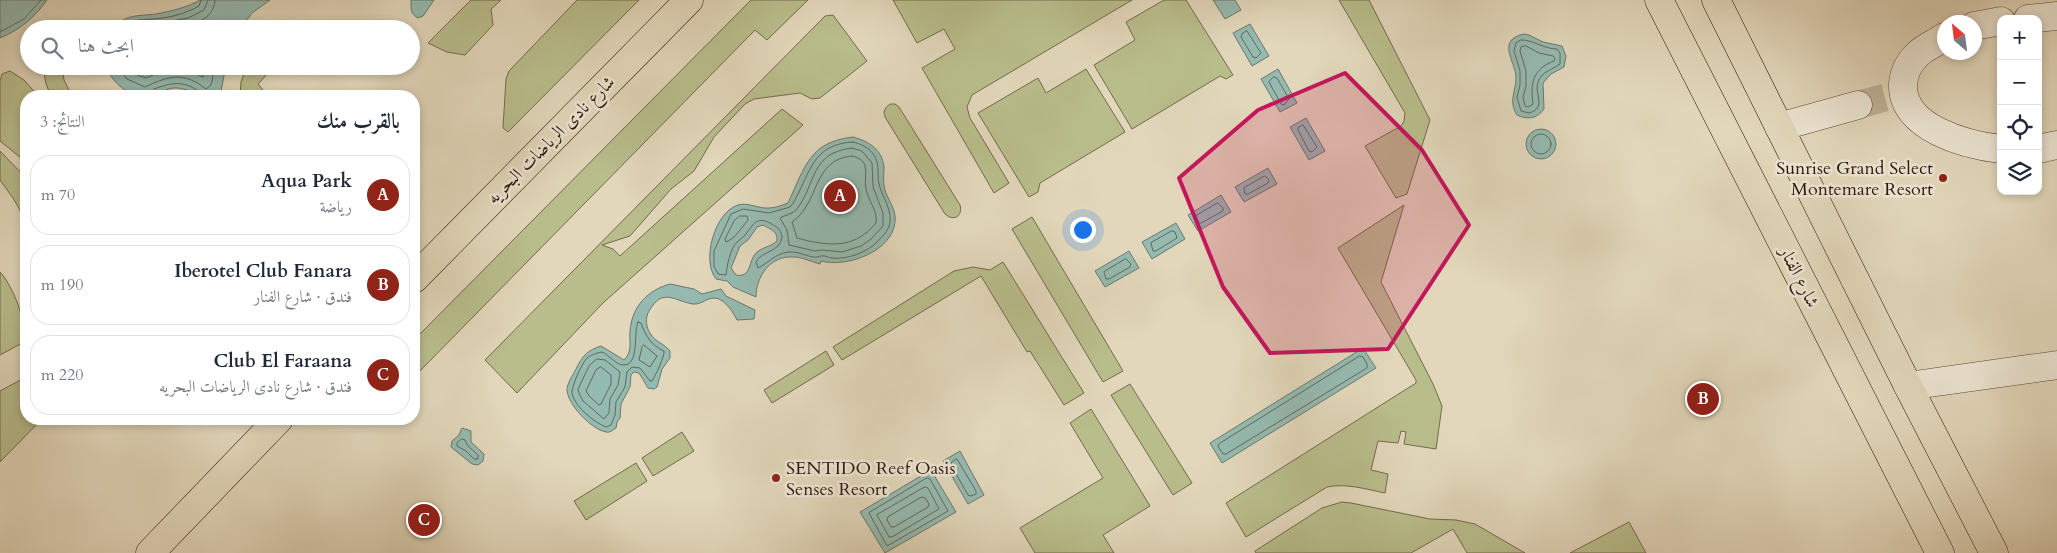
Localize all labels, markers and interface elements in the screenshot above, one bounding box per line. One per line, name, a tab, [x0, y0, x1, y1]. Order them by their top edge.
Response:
north arrow	[1937, 15, 1982, 60]
map controls	[1997, 15, 2042, 195]
button: +	[1997, 15, 2042, 60]
search box	[20, 20, 420, 75]
text: ابحث هنا	[78, 33, 134, 59]
icon: search	[38, 34, 66, 62]
button: −	[1997, 60, 2042, 105]
street label: شارع نادى الرياضات البحريه	[481, 70, 622, 211]
button: locate	[1997, 105, 2042, 150]
text: بالقرب منك	[317, 107, 400, 136]
text: النتائج: 3	[40, 111, 85, 133]
button: layers	[1997, 150, 2042, 195]
place label: Sunrise Grand Select Montemare Resort	[1776, 156, 1933, 202]
text: Aqua Park	[261, 168, 352, 194]
marker: Sunrise Grand Select Montemare Resort	[1937, 172, 1949, 184]
pin: A	[824, 177, 856, 215]
text: 70 m	[41, 184, 75, 206]
text: A	[377, 184, 389, 206]
text: رياضة	[320, 196, 352, 218]
your location	[1070, 217, 1096, 243]
street label: شارع الفنار	[1770, 240, 1825, 313]
text: Iberotel Club Fanara	[174, 258, 352, 284]
text: 190 m	[41, 274, 83, 296]
text: B	[377, 274, 389, 296]
text: فندق · شارع الفنار	[254, 286, 352, 308]
text: Club El Faraana	[214, 348, 352, 374]
text: 220 m	[41, 364, 83, 386]
text: C	[377, 364, 389, 386]
text: فندق · شارع نادى الرياضات البحريه	[159, 376, 352, 398]
pin: B	[1687, 380, 1719, 418]
place label: SENTIDO Reef Oasis Senses Resort	[786, 456, 955, 502]
marker: SENTIDO Reef Oasis Senses Resort	[770, 472, 782, 484]
pin: C	[408, 501, 440, 539]

